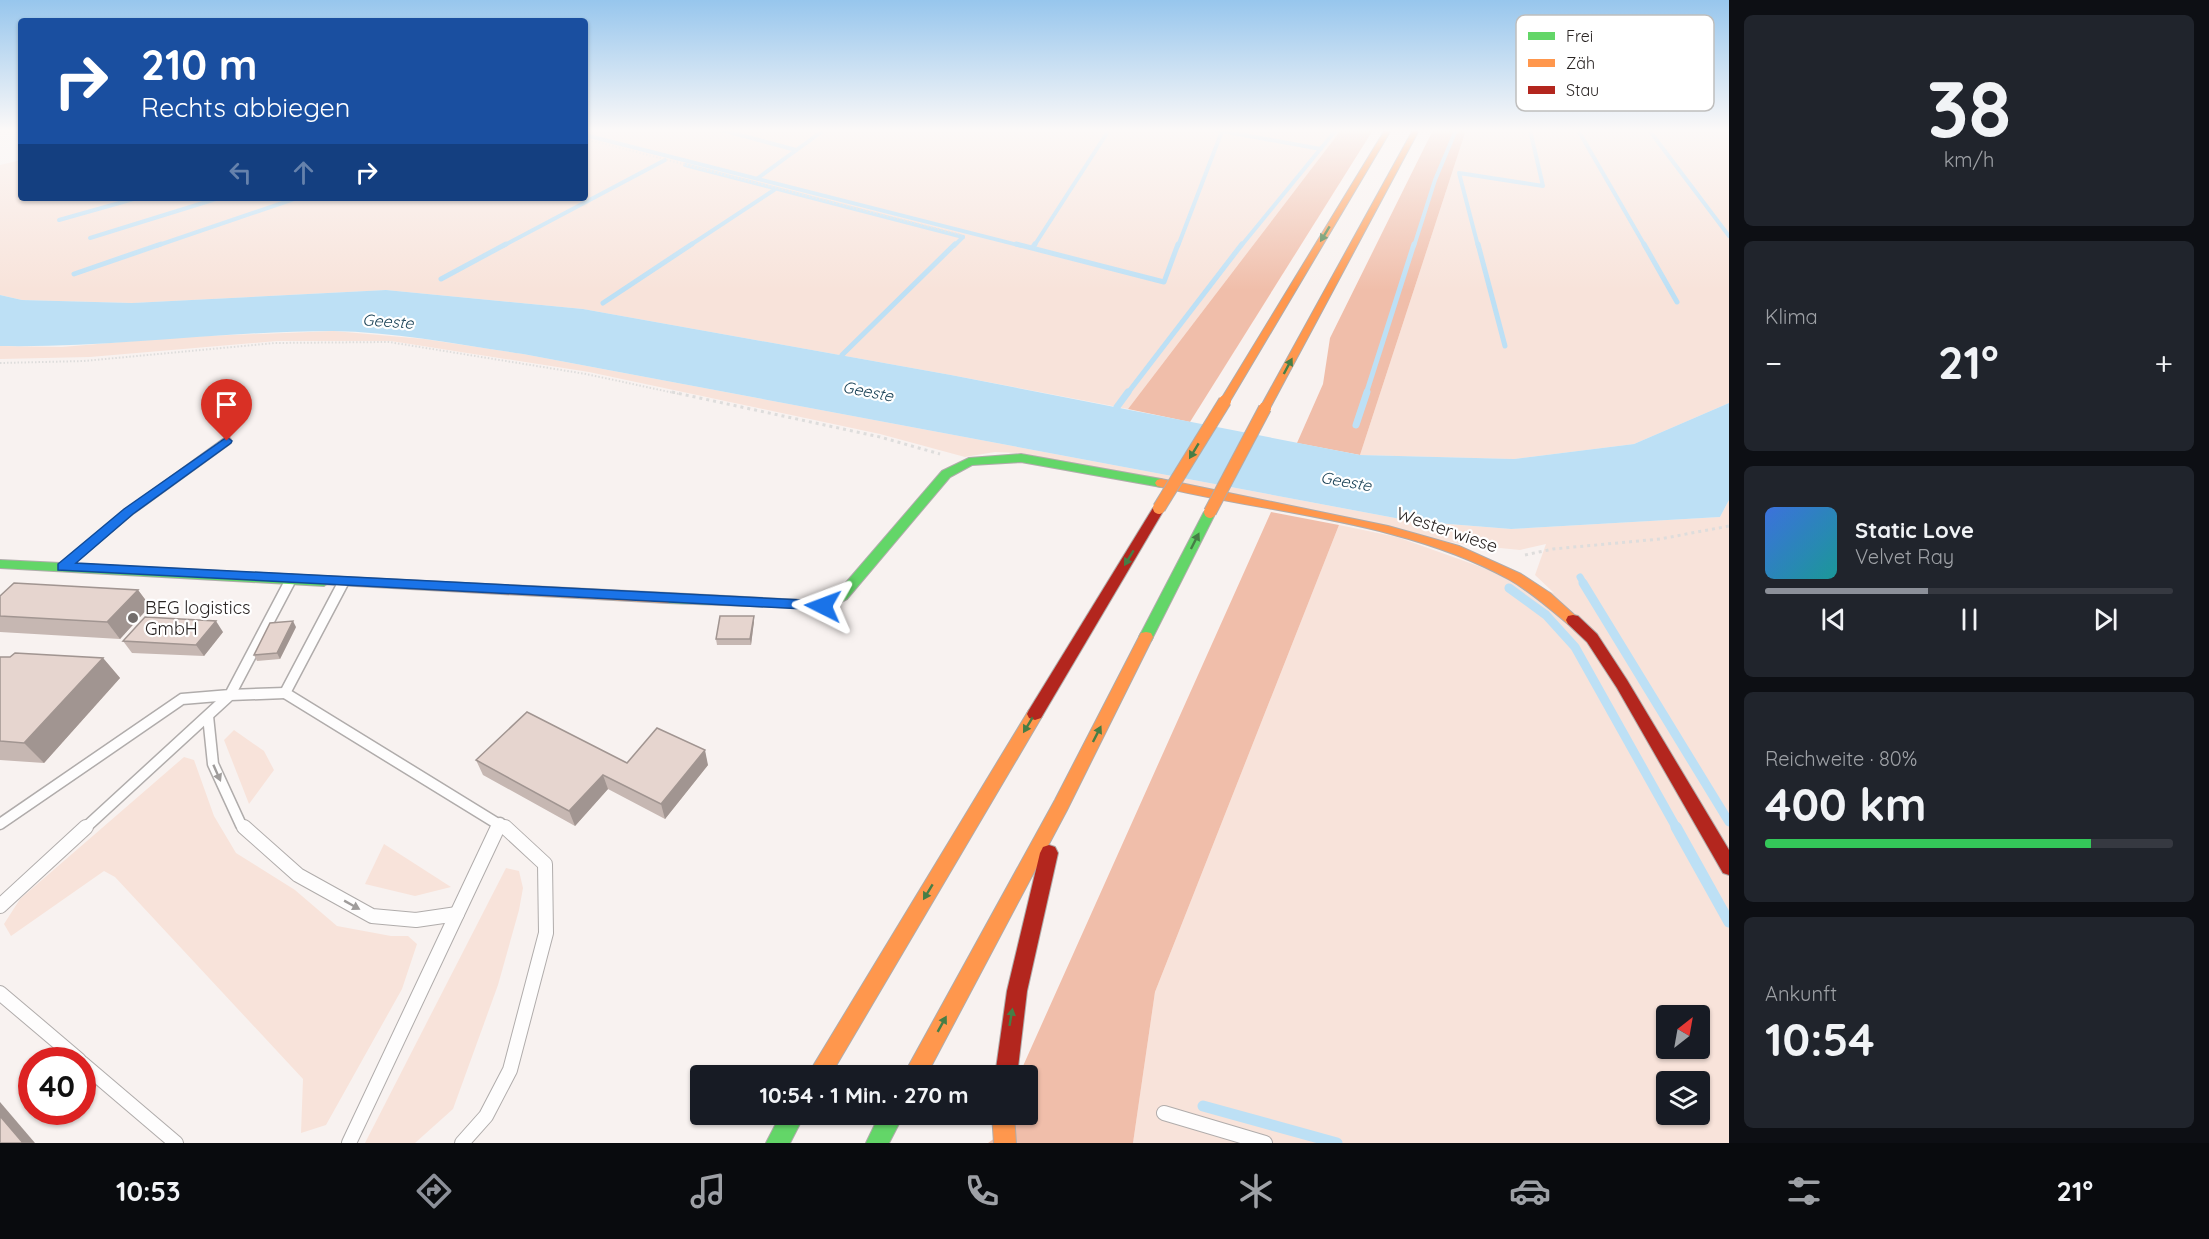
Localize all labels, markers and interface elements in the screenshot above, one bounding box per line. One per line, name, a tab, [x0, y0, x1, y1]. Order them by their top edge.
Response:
legend	[1516, 15, 1714, 111]
text: Frei	[1566, 26, 1593, 46]
text: 210 m	[141, 38, 258, 91]
icon: right	[42, 42, 120, 120]
text: Zäh	[1566, 53, 1595, 73]
text: 38	[1927, 59, 2011, 157]
text: Stau	[1566, 80, 1599, 100]
text: Rechts abbiegen	[141, 90, 350, 124]
text: km/h	[1944, 147, 1994, 172]
icon: left	[224, 156, 257, 189]
icon: ahead	[287, 156, 320, 189]
icon: right	[350, 156, 383, 189]
one-way arrow	[1320, 226, 1330, 243]
text: Klima	[1765, 304, 1818, 329]
water label: Geeste	[362, 309, 415, 333]
text: 21°	[1938, 334, 1999, 390]
text: −	[1765, 342, 1782, 383]
text: +	[2154, 342, 2173, 383]
one-way arrow	[1283, 357, 1293, 374]
water label: Geeste	[841, 376, 896, 406]
pin	[201, 379, 252, 441]
icon: arrive	[210, 388, 243, 421]
one-way arrow	[1189, 443, 1200, 459]
water label: Geeste	[1319, 467, 1374, 495]
street label: Westerwiese	[1393, 501, 1501, 558]
text: Static Love	[1855, 516, 1974, 544]
one-way arrow	[1190, 533, 1199, 550]
text: Velvet Ray	[1855, 544, 1954, 569]
one-way arrow	[1124, 550, 1134, 567]
position arrow	[791, 574, 855, 638]
place label: BEG logistics GmbH	[145, 596, 250, 640]
icon: previous	[1817, 603, 1850, 636]
icon: pause	[1953, 603, 1986, 636]
icon: next	[2089, 603, 2122, 636]
marker: BEG logistics GmbH	[126, 611, 140, 625]
one-way arrow	[1023, 717, 1034, 733]
one-way arrow	[1093, 726, 1102, 743]
text: Reichweite · 80%	[1765, 746, 1917, 771]
one-way arrow	[213, 764, 222, 781]
text: 400 km	[1765, 776, 1926, 832]
one-way arrow	[922, 884, 933, 900]
one-way arrow	[344, 900, 361, 910]
text: Ankunft	[1765, 981, 1837, 1006]
north arrow	[1656, 1005, 1710, 1059]
map controls	[1656, 1005, 1710, 1125]
one-way arrow	[1007, 1008, 1016, 1027]
text: 10:54	[1765, 1011, 1875, 1067]
one-way arrow	[937, 1015, 947, 1032]
speed limit sign: 40	[18, 1047, 96, 1125]
button: layers	[1656, 1071, 1710, 1125]
text: 10:54 · 1 Min. · 270 m	[759, 1081, 969, 1109]
icon: directions	[413, 1170, 455, 1212]
icon: music	[687, 1170, 729, 1212]
icon: phone	[961, 1170, 1003, 1212]
icon: climate	[1235, 1170, 1277, 1212]
icon: car	[1509, 1170, 1551, 1212]
icon: filters	[1783, 1170, 1825, 1212]
text: 10:53	[116, 1174, 181, 1208]
text: 21°	[2057, 1174, 2093, 1208]

